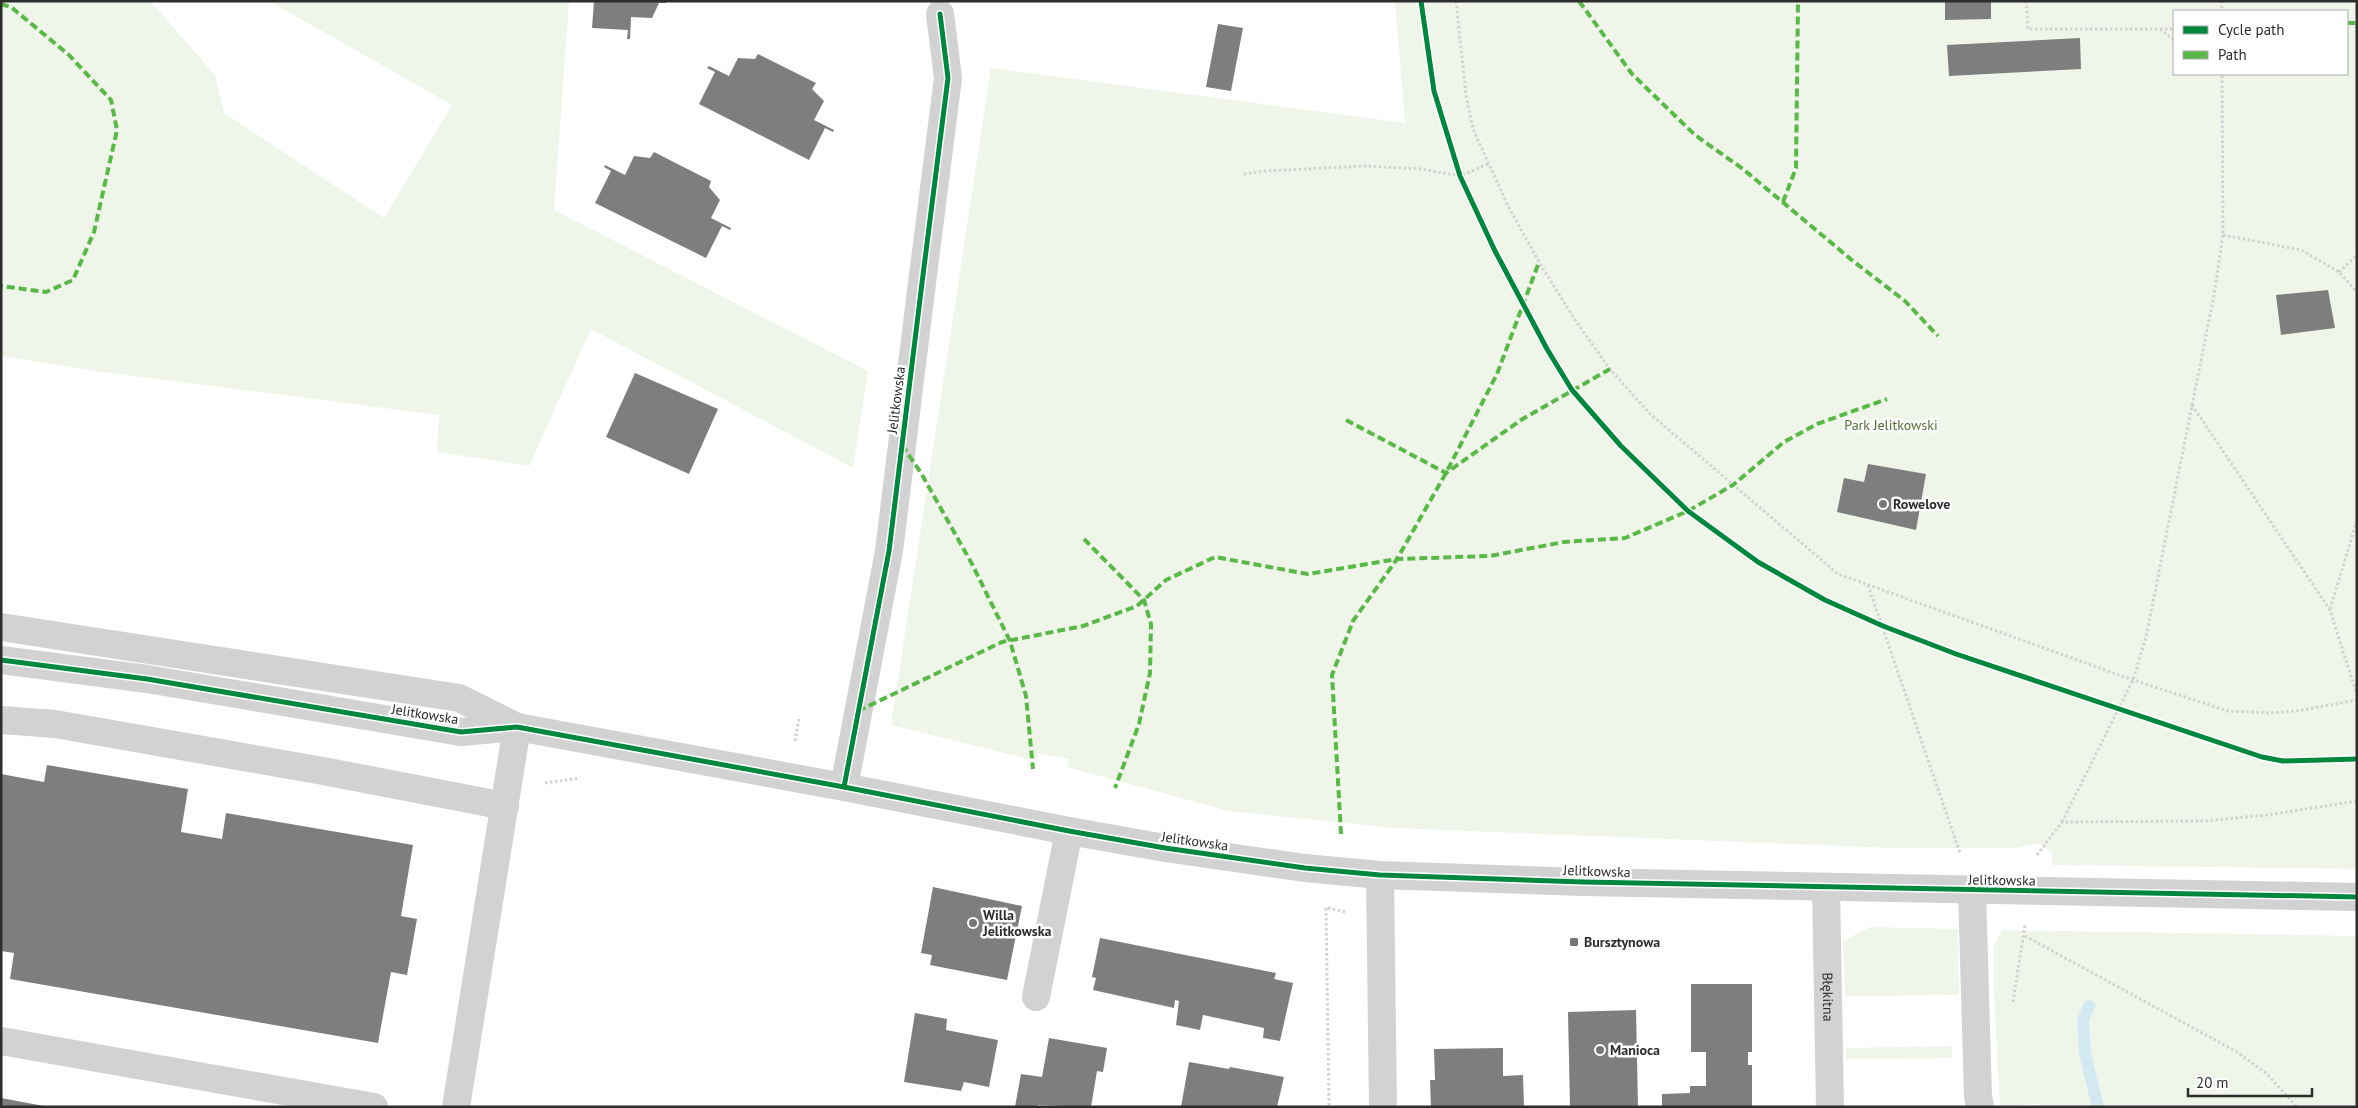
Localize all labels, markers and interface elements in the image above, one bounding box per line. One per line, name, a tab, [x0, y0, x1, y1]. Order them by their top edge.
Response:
legend	[2173, 10, 2348, 75]
text: Cycle path	[2218, 20, 2284, 39]
text: Path	[2218, 45, 2247, 64]
street label: Jelitkowska	[883, 365, 909, 436]
park label: Park Jelitkowski	[1844, 416, 1938, 434]
place label: Rowelove	[1893, 495, 1950, 513]
marker: Rowelove	[1877, 498, 1889, 510]
street label: Jelitkowska	[389, 700, 460, 728]
street label: Jelitkowska	[1159, 827, 1230, 855]
street label: Jelitkowska	[1562, 861, 1631, 881]
street label: Jelitkowska	[1967, 870, 2036, 890]
place label: Willa Jelitkowska	[982, 906, 1052, 940]
marker: Willa Jelitkowska	[967, 917, 979, 929]
place label: Bursztynowa	[1584, 933, 1660, 951]
marker: Bursztynowa	[1568, 936, 1580, 948]
street label: Błękitna	[1819, 972, 1837, 1022]
place label: Manioca	[1610, 1041, 1660, 1059]
marker: Manioca	[1594, 1044, 1606, 1056]
scale bar	[2188, 1066, 2312, 1098]
text: 20 m	[2196, 1073, 2229, 1092]

